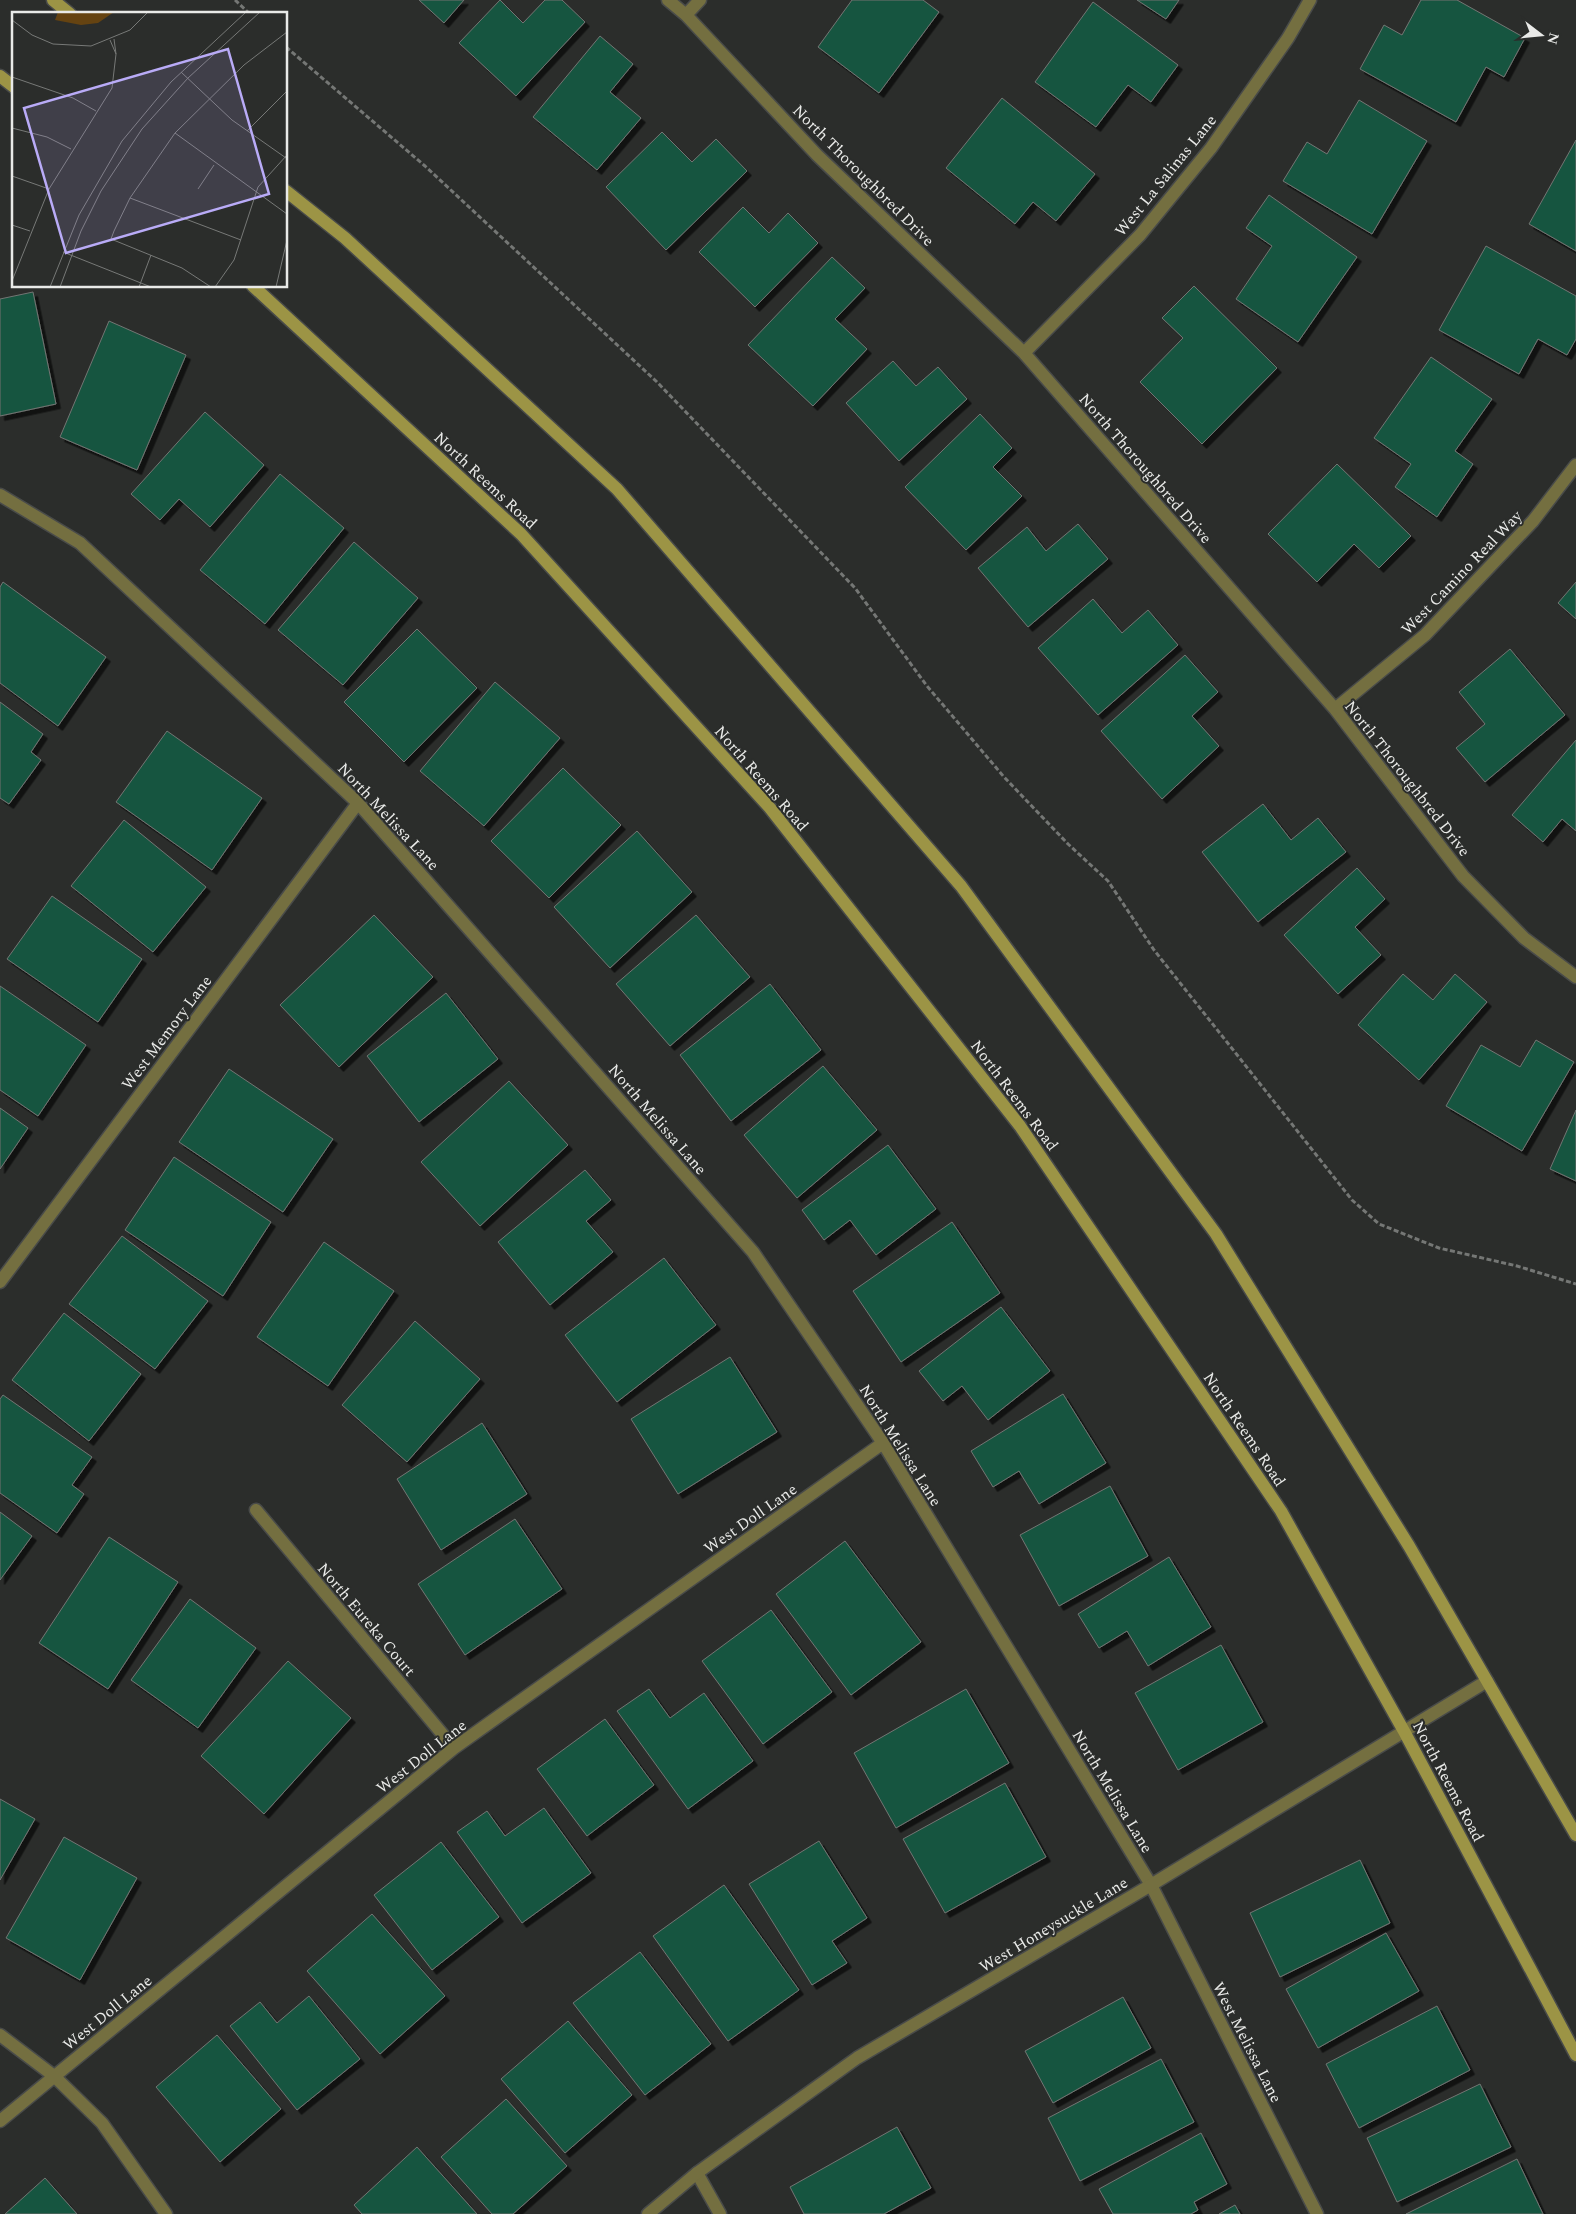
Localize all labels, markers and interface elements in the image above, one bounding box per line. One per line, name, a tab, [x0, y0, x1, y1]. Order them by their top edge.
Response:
north arrow	[1516, 10, 1566, 60]
inset map	[12, 12, 288, 288]
text: N	[1541, 30, 1565, 47]
street label: North Thoroughbred Drive	[787, 99, 940, 252]
street label: West La Salinas Lane	[1109, 110, 1223, 242]
street label: North Thoroughbred Drive	[1073, 388, 1217, 549]
street label: North Reems Road	[428, 426, 542, 535]
street label: West Camino Real Way	[1396, 504, 1529, 640]
street label: North Thoroughbred Drive	[1339, 695, 1476, 862]
street label: North Reems Road	[708, 720, 814, 837]
street label: North Melissa Lane	[332, 757, 445, 876]
street label: West Memory Lane	[116, 970, 218, 1095]
street label: North Reems Road	[964, 1035, 1064, 1156]
street label: North Melissa Lane	[602, 1059, 712, 1180]
street label: North Reems Road	[1197, 1367, 1291, 1492]
street label: North Melissa Lane	[853, 1380, 947, 1511]
street label: West Doll Lane	[699, 1478, 802, 1560]
street label: North Eureka Court	[311, 1558, 421, 1682]
street label: West Doll Lane	[371, 1714, 472, 1800]
street label: North Reems Road	[1406, 1717, 1490, 1846]
street label: North Melissa Lane	[1066, 1725, 1158, 1858]
street label: West Honeysuckle Lane	[975, 1871, 1132, 1979]
street label: West Doll Lane	[58, 1969, 158, 2056]
street label: West Melissa Lane	[1206, 1978, 1288, 2107]

